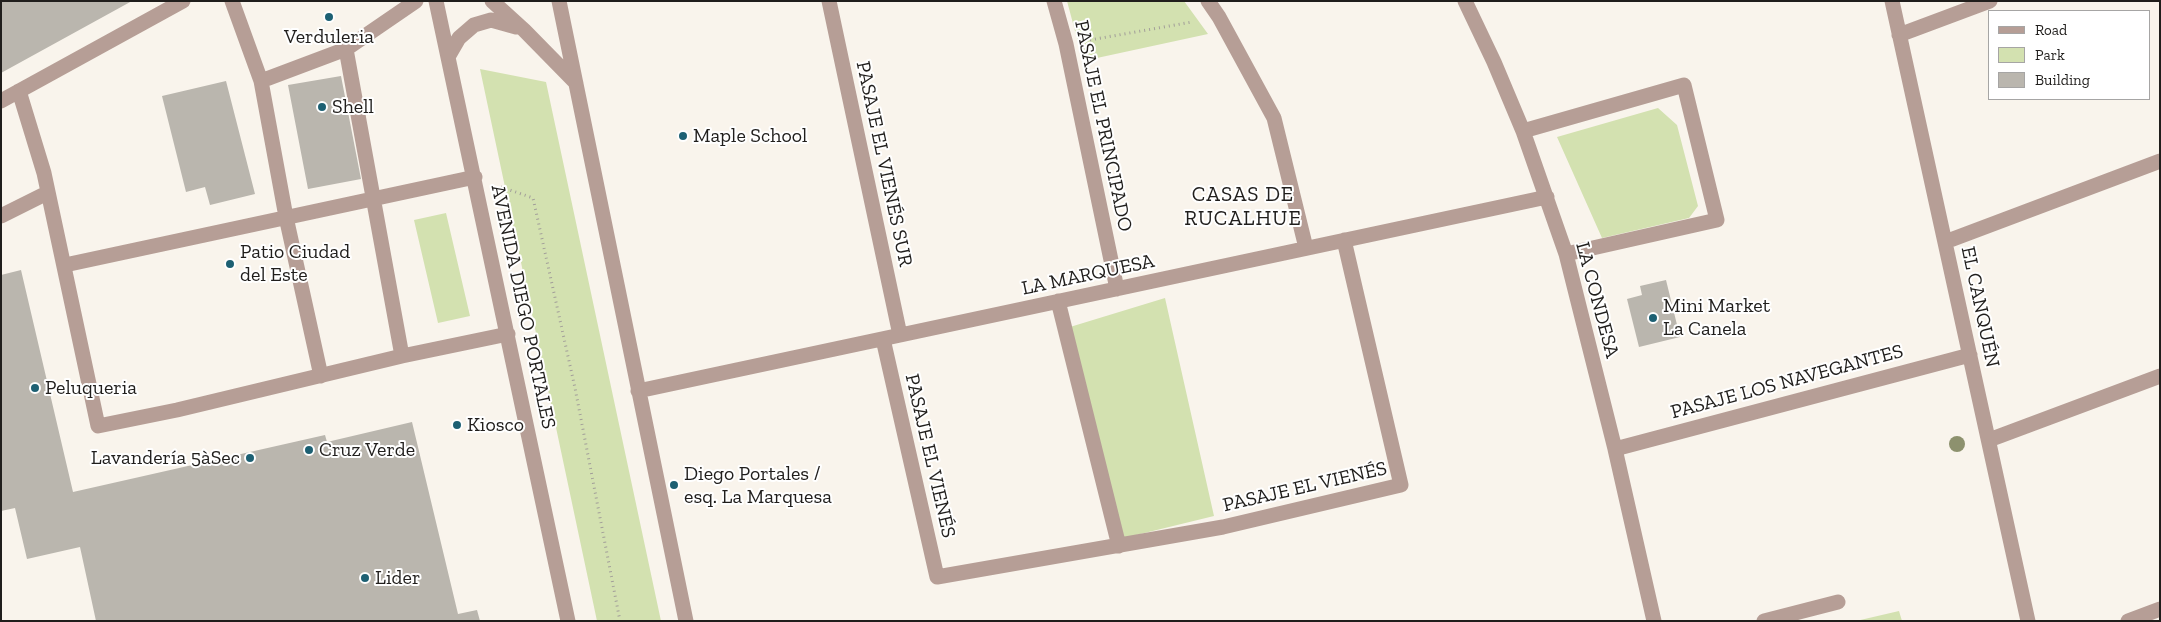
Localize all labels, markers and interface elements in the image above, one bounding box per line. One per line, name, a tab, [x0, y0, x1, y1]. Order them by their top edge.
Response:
legend	[1988, 10, 2151, 100]
marker: Verduleria	[323, 11, 335, 23]
street label: PASAJE EL PRINCIPADO	[1069, 18, 1137, 234]
text: Road	[2035, 21, 2067, 39]
place label: Verduleria	[284, 25, 374, 49]
text: Park	[2035, 46, 2065, 64]
street label: PASAJE EL VIENÉS SUR	[850, 59, 918, 269]
text: Building	[2035, 71, 2090, 89]
place label: Shell	[332, 95, 374, 119]
marker: Shell	[316, 101, 328, 113]
place label: Maple School	[693, 124, 807, 148]
marker: Maple School	[677, 130, 689, 142]
district label: CASAS DE RUCALHUE	[1183, 182, 1303, 232]
street label: AVENIDA DIEGO PORTALES	[485, 183, 561, 431]
street label: LA CONDESA	[1570, 239, 1624, 361]
place label: Patio Ciudad del Este	[240, 240, 350, 287]
street label: EL CANQUÉN	[1955, 244, 2005, 370]
street label: LA MARQUESA	[1019, 249, 1157, 301]
marker: Patio Ciudad del Este	[224, 258, 236, 270]
place label: Mini Market La Canela	[1663, 294, 1770, 341]
marker: Mini Market La Canela	[1647, 312, 1659, 324]
street label: PASAJE LOS NAVEGANTES	[1668, 339, 1906, 425]
street label: PASAJE EL VIENÉS	[899, 372, 961, 540]
place label: Peluqueria	[45, 376, 137, 400]
marker: Peluqueria	[29, 382, 41, 394]
place label: Kiosco	[467, 413, 524, 437]
marker: Kiosco	[451, 419, 463, 431]
place label: Cruz Verde	[319, 438, 415, 462]
marker: Cruz Verde	[303, 444, 315, 456]
place label: Lavandería 5àSec	[91, 446, 240, 470]
marker: Lavandería 5àSec	[244, 452, 256, 464]
street label: PASAJE EL VIENÉS	[1221, 456, 1389, 518]
place label: Diego Portales / esq. La Marquesa	[684, 462, 832, 509]
marker: Diego Portales / esq. La Marquesa	[668, 479, 680, 491]
place label: Lider	[375, 566, 420, 590]
marker: Lider	[359, 572, 371, 584]

